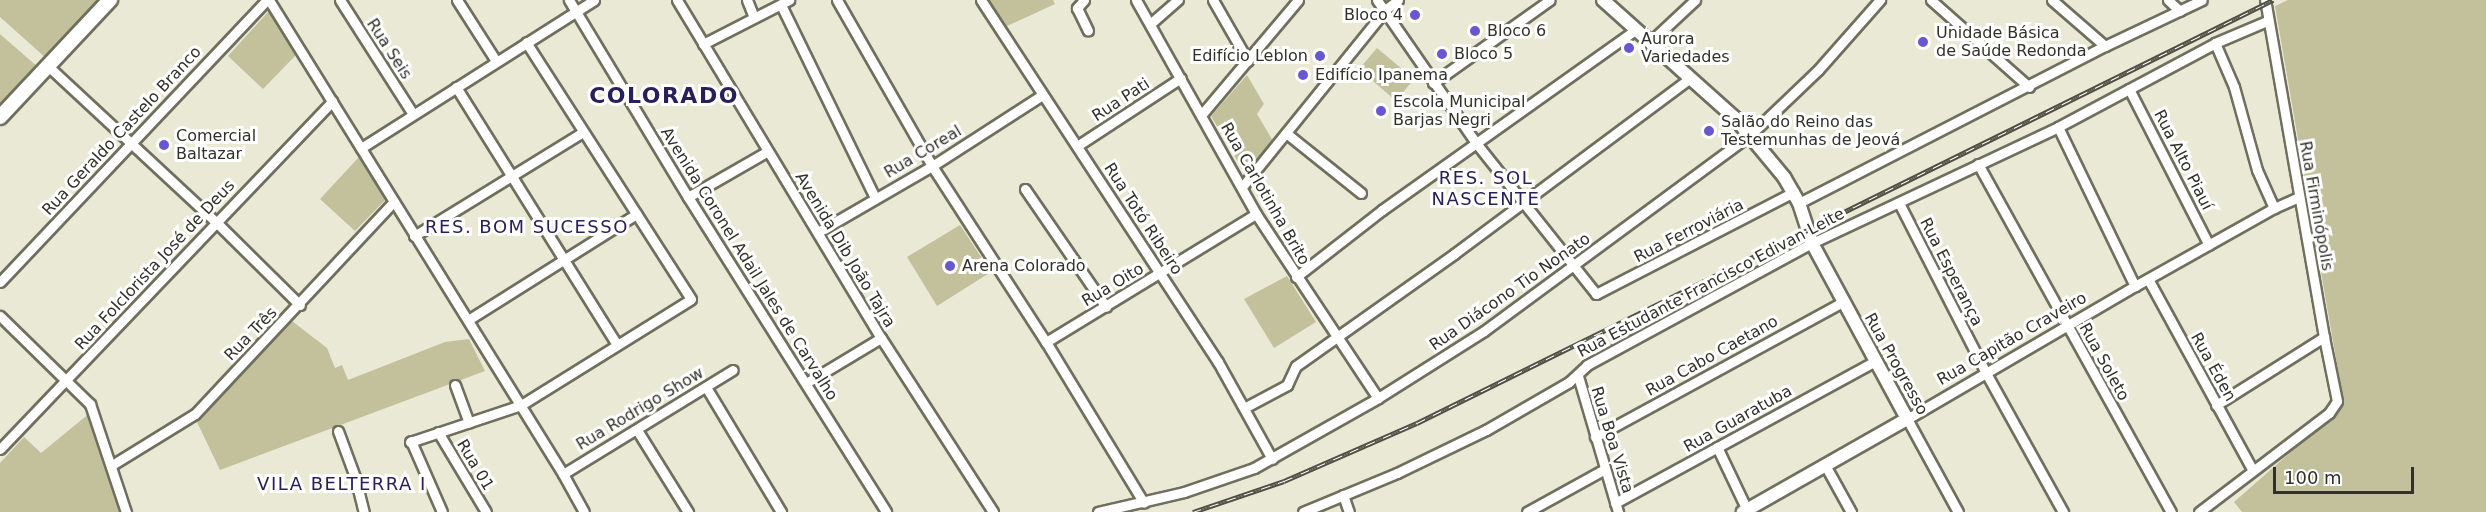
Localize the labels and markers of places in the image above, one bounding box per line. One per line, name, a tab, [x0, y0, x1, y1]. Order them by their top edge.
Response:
place label: Bloco 4	[1344, 5, 1403, 25]
marker: Bloco 4	[1408, 8, 1422, 22]
place label: Bloco 6	[1487, 21, 1546, 41]
place label: Unidade Básica de Saúde Redonda	[1936, 23, 2087, 61]
marker: Bloco 6	[1468, 24, 1482, 38]
place label: Aurora Variedades	[1641, 29, 1730, 67]
marker: Unidade Básica de Saúde Redonda	[1914, 33, 1932, 51]
marker: Aurora Variedades	[1622, 41, 1636, 55]
place label: Bloco 5	[1454, 44, 1513, 64]
place label: Edifício Leblon	[1192, 46, 1308, 66]
marker: Bloco 5	[1435, 47, 1449, 61]
marker: Edifício Leblon	[1313, 49, 1327, 63]
place label: Edifício Ipanema	[1315, 65, 1448, 85]
marker: Edifício Ipanema	[1296, 68, 1310, 82]
place label: Escola Municipal Barjas Negri	[1393, 92, 1526, 130]
marker: Escola Municipal Barjas Negri	[1374, 104, 1388, 118]
place label: Salão do Reino das Testemunhas de Jeová	[1721, 112, 1900, 150]
marker: Salão do Reino das Testemunhas de Jeová	[1702, 124, 1716, 138]
place label: Comercial Baltazar	[176, 126, 256, 164]
marker: Comercial Baltazar	[157, 138, 171, 152]
place label: Arena Colorado	[962, 256, 1086, 276]
marker: Arena Colorado	[943, 259, 957, 273]

